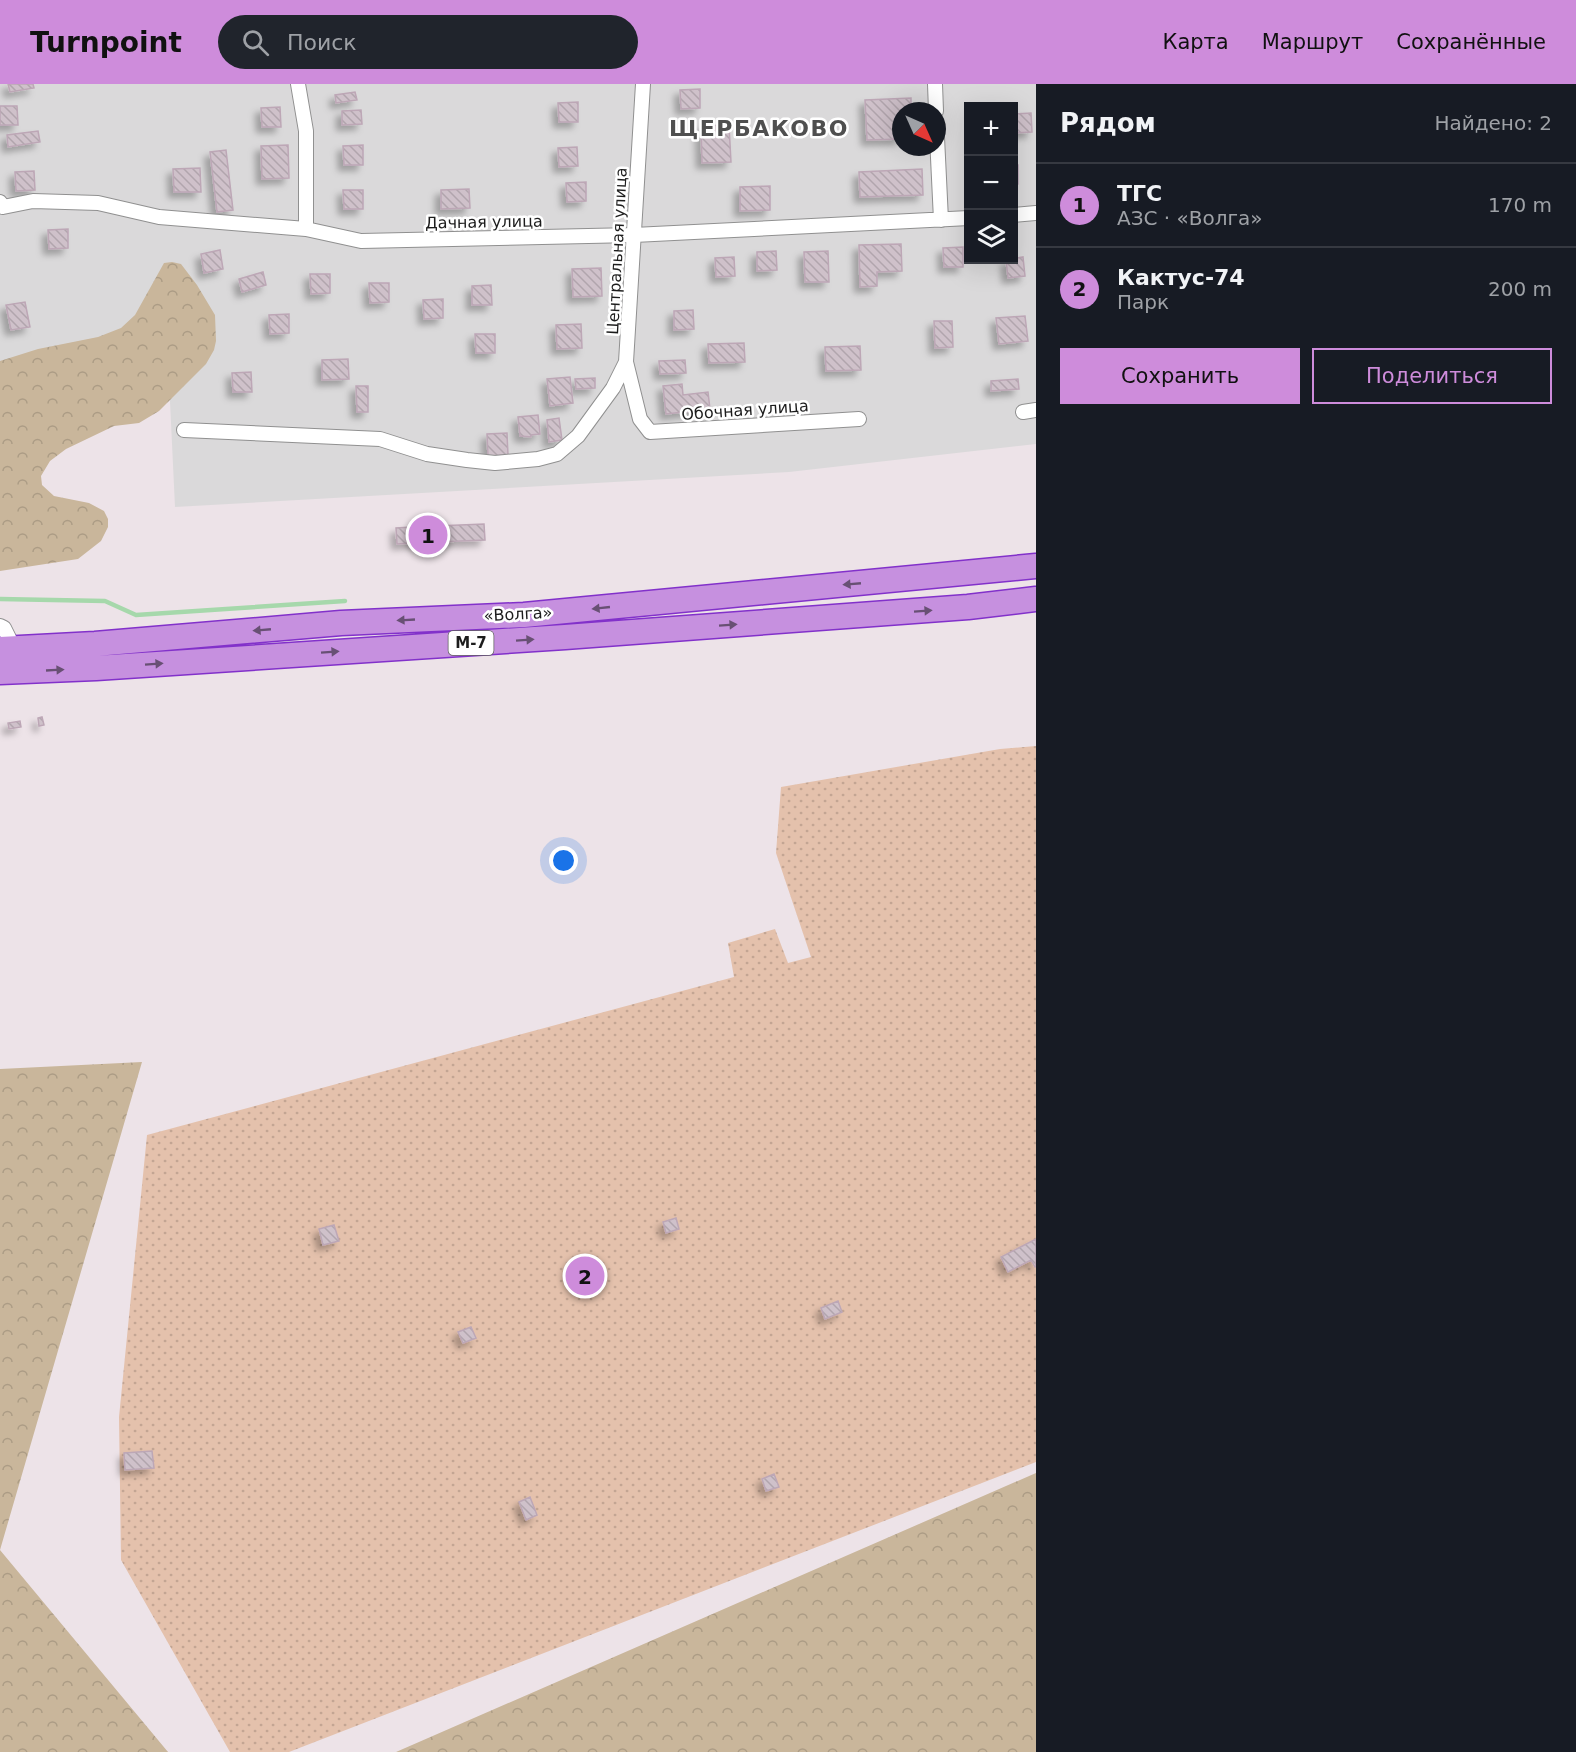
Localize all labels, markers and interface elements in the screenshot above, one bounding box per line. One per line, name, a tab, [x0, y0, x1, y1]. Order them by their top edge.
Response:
search box	[218, 15, 638, 69]
text: Turnpoint	[30, 26, 182, 59]
icon: search	[239, 26, 272, 59]
text: Поиск	[287, 30, 357, 55]
text: Карта	[1163, 30, 1229, 54]
text: Маршрут	[1262, 30, 1363, 54]
text: Сохранённые	[1396, 30, 1546, 54]
north arrow	[892, 102, 946, 156]
map controls	[964, 102, 1018, 264]
button: +	[964, 102, 1018, 156]
text: Рядом	[1060, 108, 1156, 138]
text: Найдено: 2	[1434, 111, 1552, 135]
district label: ЩЕРБАКОВО	[669, 116, 849, 141]
button: −	[964, 156, 1018, 210]
street label: Центральная улица	[603, 167, 631, 335]
text: ТГС	[1117, 181, 1162, 206]
text: 1	[1073, 193, 1086, 217]
text: 170 m	[1488, 193, 1552, 217]
text: АЗС · «Волга»	[1117, 206, 1263, 230]
button: layers	[964, 210, 1018, 264]
street label: Дачная улица	[425, 211, 543, 233]
text: Кактус-74	[1117, 265, 1245, 290]
text: 2	[1073, 277, 1086, 301]
text: 200 m	[1488, 277, 1552, 301]
text: Парк	[1117, 290, 1169, 314]
button: Сохранить	[1060, 348, 1300, 404]
button: Поделиться	[1312, 348, 1552, 404]
street label: Обочная улица	[681, 396, 809, 424]
pin: 1	[408, 512, 448, 558]
one-way arrow	[843, 580, 862, 589]
street label: «Волга»	[483, 603, 553, 625]
one-way arrow	[591, 603, 610, 612]
one-way arrow	[913, 606, 932, 616]
one-way arrow	[397, 615, 416, 624]
one-way arrow	[719, 620, 738, 630]
one-way arrow	[252, 625, 271, 635]
road number: М-7	[448, 631, 494, 655]
one-way arrow	[515, 635, 534, 644]
one-way arrow	[321, 648, 340, 657]
one-way arrow	[145, 659, 164, 669]
one-way arrow	[45, 665, 64, 674]
your location	[549, 846, 578, 875]
pin: 2	[566, 1254, 604, 1298]

